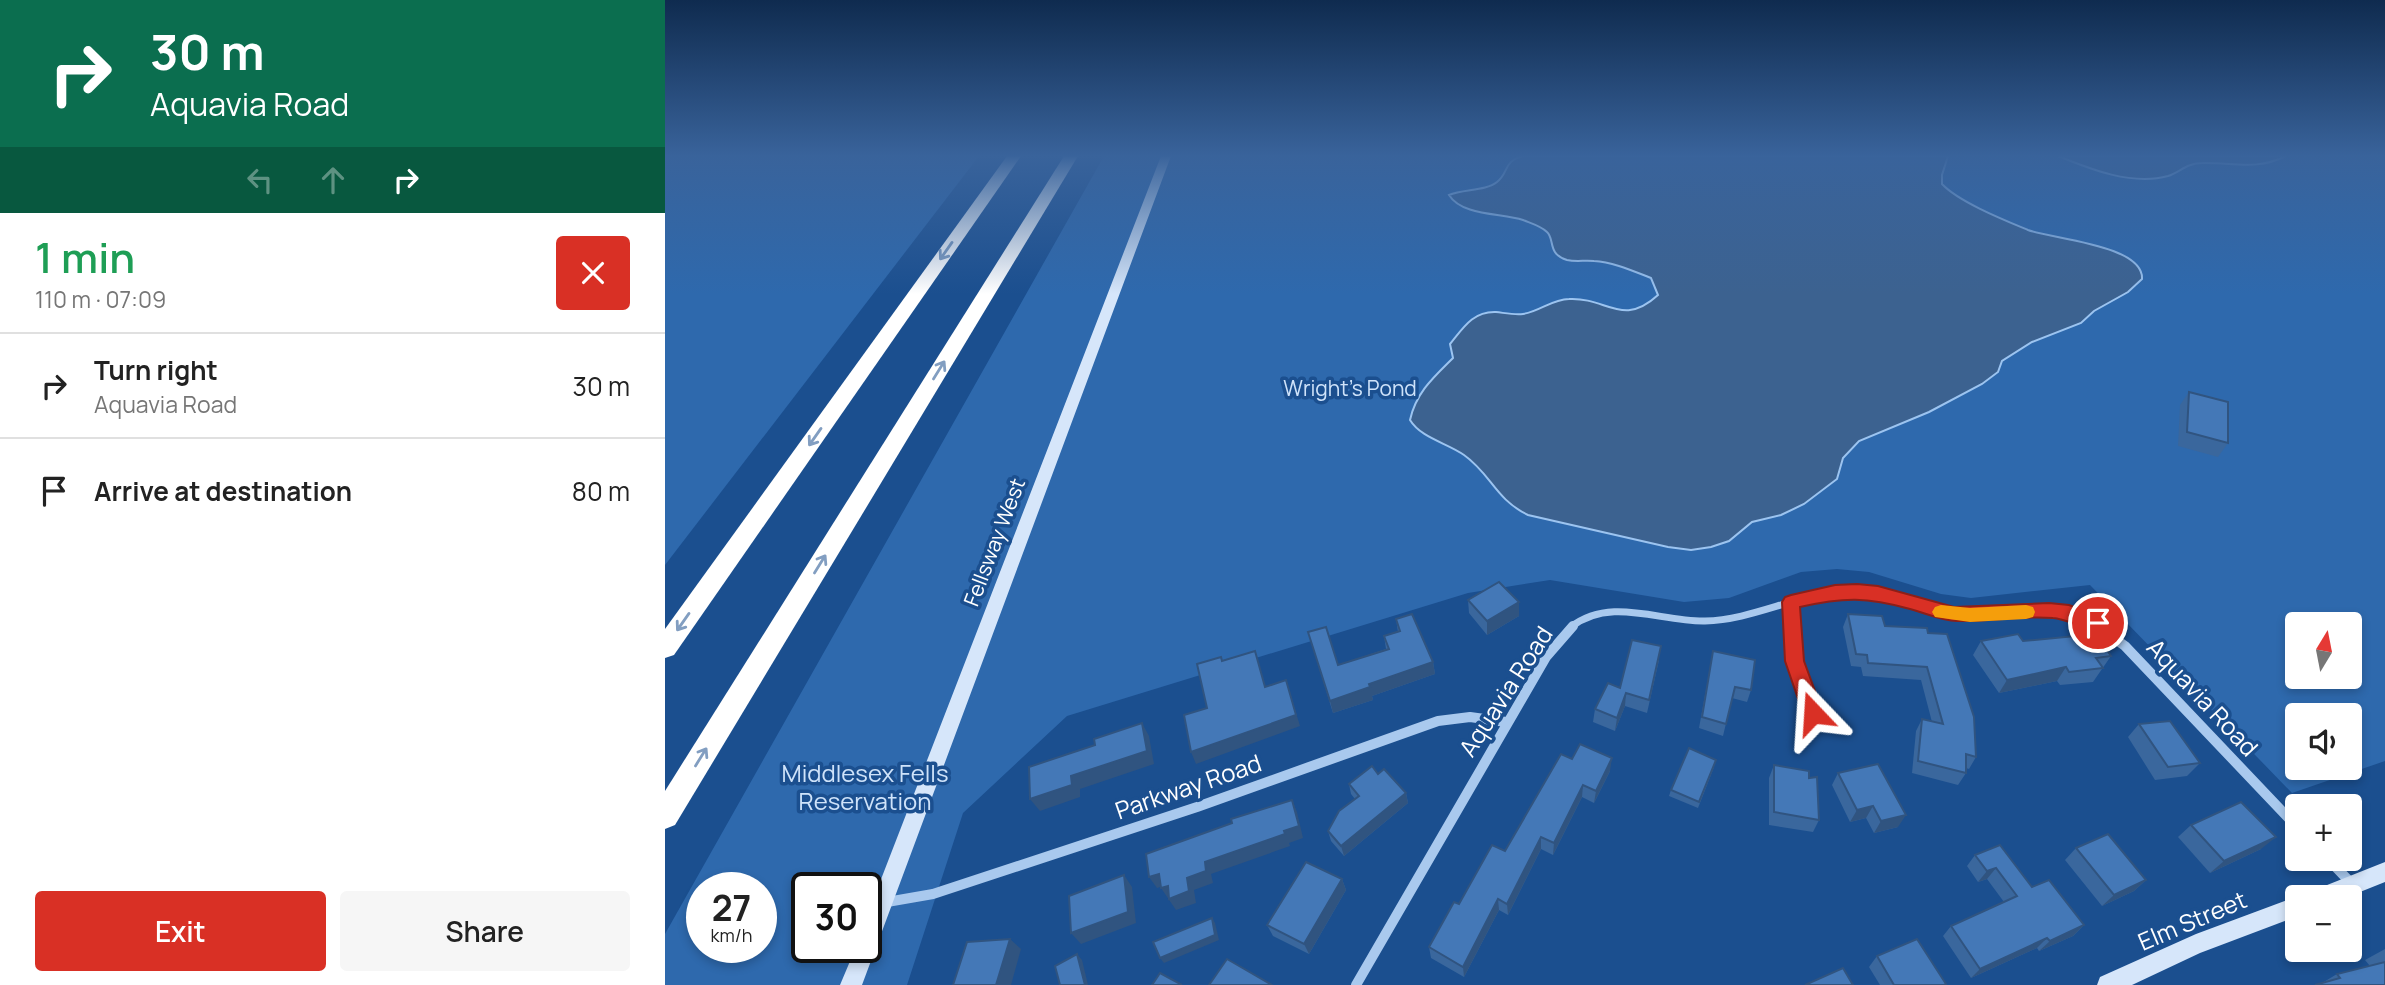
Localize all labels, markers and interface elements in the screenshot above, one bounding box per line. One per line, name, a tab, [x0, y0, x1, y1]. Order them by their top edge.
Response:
text: 30 m	[150, 18, 265, 85]
icon: right	[35, 28, 126, 119]
text: Aquavia Road	[150, 82, 349, 126]
icon: left	[241, 161, 279, 199]
icon: ahead	[314, 161, 352, 199]
icon: right	[387, 161, 425, 199]
text: 1 min	[35, 228, 135, 286]
button: close	[556, 236, 630, 310]
one-way arrow	[939, 241, 953, 260]
text: 110 m · 07:09	[35, 283, 166, 315]
text: Turn right	[94, 352, 218, 388]
one-way arrow	[932, 361, 947, 380]
icon: right	[35, 367, 73, 405]
text: 30 m	[573, 368, 630, 404]
park label: Wright's Pond	[1283, 374, 1417, 402]
text: Aquavia Road	[94, 388, 237, 420]
one-way arrow	[808, 427, 822, 446]
icon: arrive	[35, 472, 73, 510]
text: Arrive at destination	[94, 473, 352, 509]
text: 80 m	[572, 473, 630, 509]
street label: Fellsway West	[957, 474, 1031, 610]
one-way arrow	[813, 554, 827, 574]
pin	[2068, 593, 2128, 653]
icon: arrive	[2079, 604, 2117, 642]
one-way arrow	[676, 612, 690, 631]
north arrow	[2285, 612, 2363, 690]
map controls	[2285, 612, 2362, 962]
street label: Aquavia Road	[1450, 619, 1560, 763]
street label: Aquavia Road	[2140, 631, 2266, 763]
position arrow	[1776, 676, 1850, 750]
button: sound	[2285, 703, 2362, 780]
street label: Parkway Road	[1111, 746, 1265, 826]
one-way arrow	[694, 748, 708, 768]
park label: Middlesex Fells Reservation	[781, 756, 949, 817]
button: +	[2285, 794, 2362, 871]
speed limit sign: 30	[791, 872, 882, 963]
street label: Elm Street	[2133, 882, 2251, 958]
text: 27	[712, 884, 751, 932]
button: −	[2285, 885, 2362, 962]
button: Exit	[35, 891, 326, 971]
button: Share	[340, 891, 630, 971]
text: km/h	[711, 923, 752, 947]

